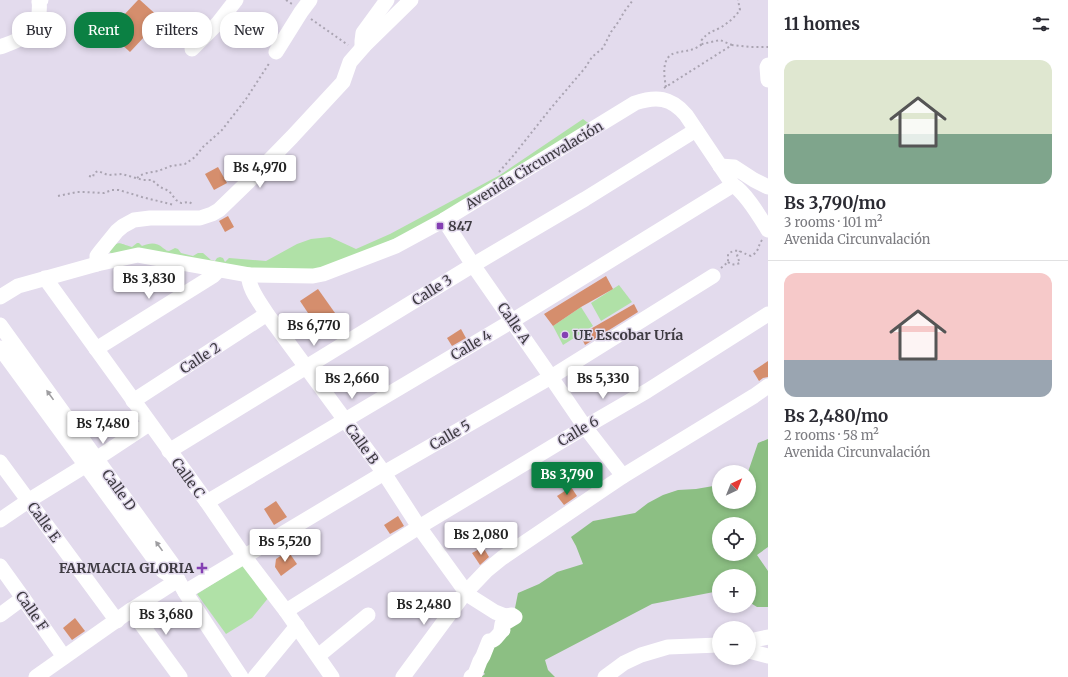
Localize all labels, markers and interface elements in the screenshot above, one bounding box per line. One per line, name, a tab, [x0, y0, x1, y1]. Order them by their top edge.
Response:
chip: Buy	[12, 12, 66, 48]
chip: Rent	[74, 12, 134, 48]
chip: Filters	[142, 12, 212, 48]
chip: New	[220, 12, 278, 48]
text: 11 homes	[784, 13, 860, 35]
icon: filters	[1030, 13, 1052, 35]
icon: home	[882, 86, 954, 158]
street label: Avenida Circunvalación	[461, 117, 606, 214]
pin: Bs 4,970	[219, 155, 301, 189]
text: Bs 4,970	[233, 159, 287, 176]
text: Bs 3,790/mo	[784, 192, 886, 214]
text: 3 rooms · 101 m²	[784, 214, 882, 231]
place label: 847	[448, 217, 472, 235]
marker: 847	[435, 221, 445, 231]
text: Avenida Circunvalación	[784, 231, 930, 248]
pin: Bs 3,830	[108, 266, 190, 300]
text: Bs 3,830	[122, 270, 176, 287]
street label: Calle 3	[409, 271, 455, 309]
street label: Calle A	[493, 299, 535, 347]
icon: home	[882, 299, 954, 371]
pin: Bs 6,770	[273, 313, 355, 347]
text: Bs 6,770	[287, 317, 341, 334]
street label: Calle 4	[447, 326, 495, 364]
place label: UE Escobar Uría	[573, 326, 683, 344]
marker: UE Escobar Uría	[560, 330, 570, 340]
street label: Calle 2	[176, 338, 224, 378]
pin: Bs 2,660	[311, 366, 393, 400]
pin: Bs 5,330	[562, 366, 644, 400]
text: Bs 2,660	[325, 370, 379, 387]
text: Bs 5,330	[577, 370, 629, 387]
one-way arrow	[47, 390, 55, 400]
text: Bs 2,480/mo	[784, 405, 888, 427]
pin: Bs 7,480	[62, 411, 144, 445]
street label: Calle 6	[554, 412, 602, 450]
text: Bs 7,480	[76, 415, 130, 432]
street label: Calle 5	[426, 416, 474, 454]
street label: Calle B	[341, 420, 383, 468]
text: 2 rooms · 58 m²	[784, 427, 879, 444]
text: Avenida Circunvalación	[784, 444, 930, 461]
street label: Calle C	[167, 454, 209, 502]
pin: Bs 3,790	[526, 462, 608, 496]
north arrow	[712, 465, 756, 509]
map controls	[712, 465, 756, 665]
street label: Calle D	[98, 466, 140, 515]
text: Bs 3,790	[540, 466, 594, 483]
street label: Calle E	[23, 498, 65, 546]
button: locate	[712, 517, 756, 561]
pin: Bs 2,080	[440, 522, 522, 556]
text: Bs 2,080	[453, 526, 509, 543]
pin: Bs 5,520	[244, 529, 326, 563]
text: Bs 5,520	[259, 533, 311, 550]
one-way arrow	[155, 541, 163, 551]
place label: FARMACIA GLORIA	[59, 559, 195, 577]
marker: FARMACIA GLORIA	[197, 563, 207, 573]
button: +	[712, 569, 756, 613]
street label: Calle F	[12, 588, 52, 635]
pin: Bs 2,480	[383, 592, 465, 626]
text: Bs 2,480	[397, 596, 451, 613]
pin: Bs 3,680	[125, 602, 207, 636]
text: Bs 3,680	[139, 606, 193, 623]
button: −	[712, 621, 756, 665]

